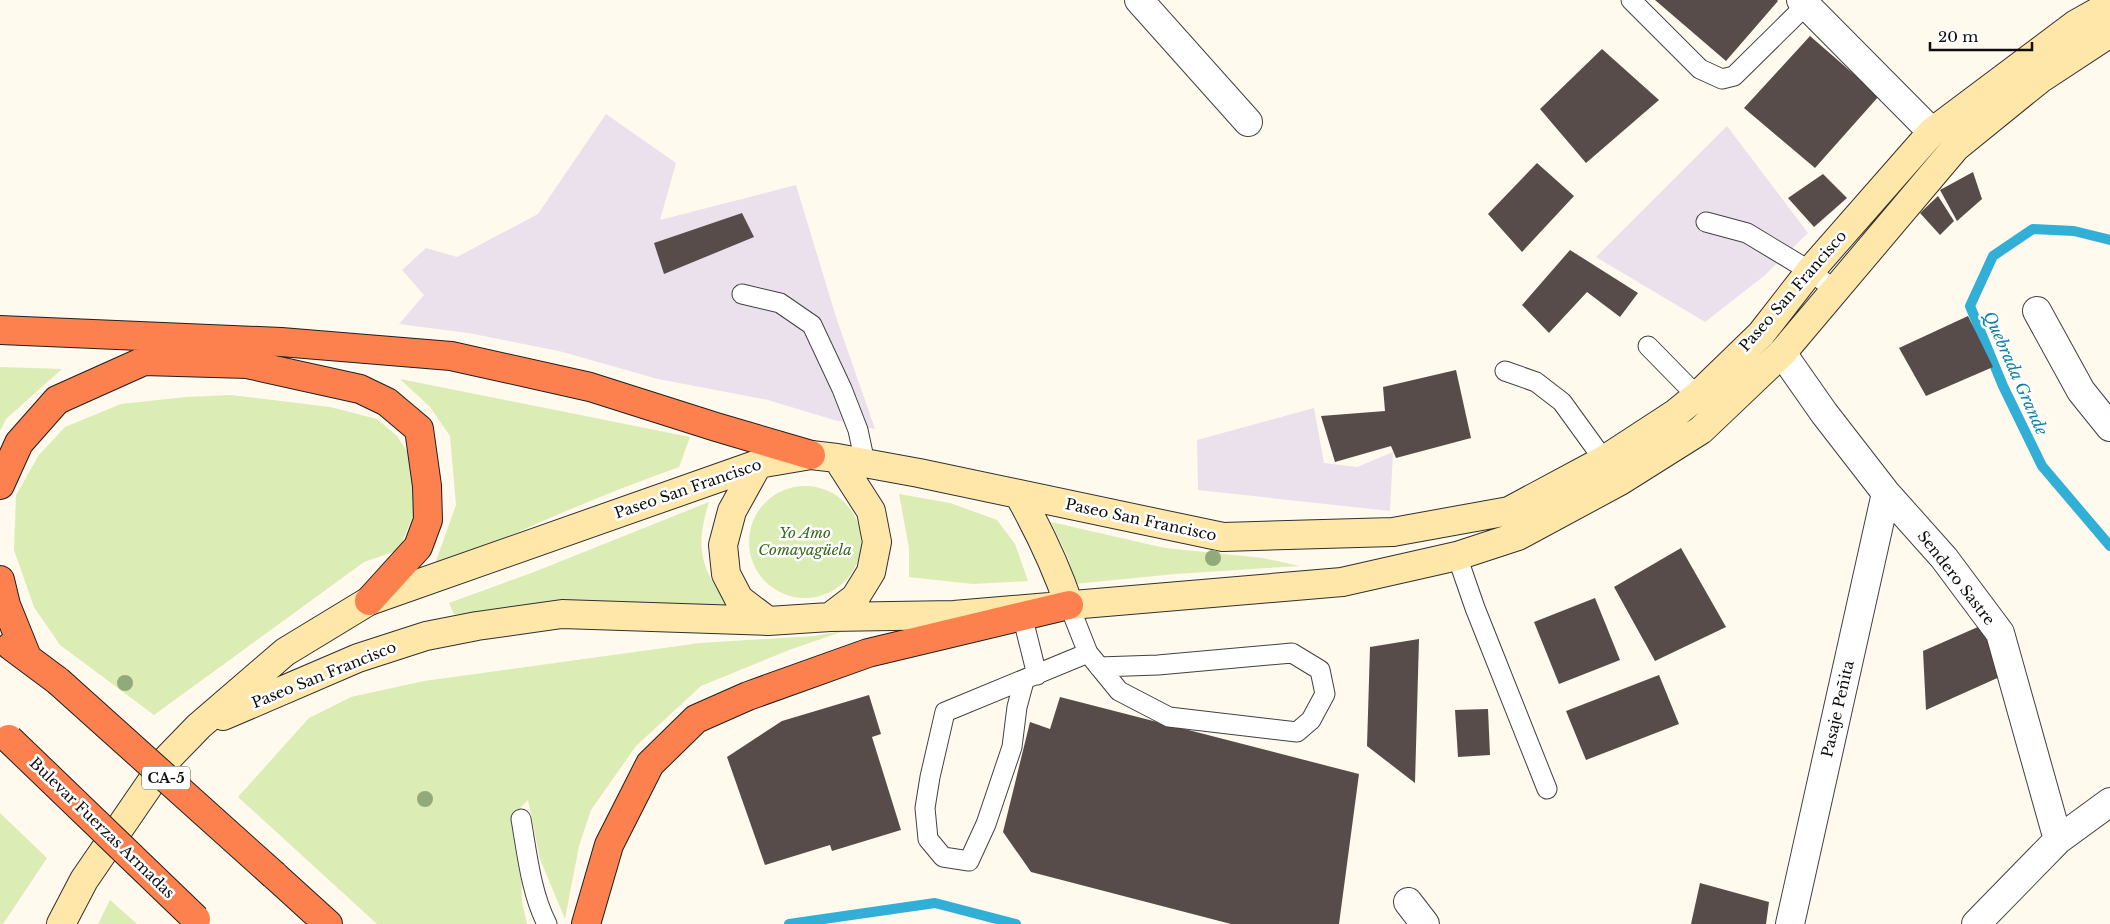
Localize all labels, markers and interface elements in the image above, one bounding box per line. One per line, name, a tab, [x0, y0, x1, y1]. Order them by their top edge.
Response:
scale bar	[1930, 20, 2032, 52]
text: 20 m	[1938, 27, 1978, 46]
street label: Paseo San Francisco	[1735, 226, 1850, 355]
water label: Quebrada Grande	[1980, 308, 2053, 439]
street label: Paseo San Francisco	[612, 454, 764, 523]
street label: Paseo San Francisco	[1064, 494, 1219, 545]
park label: Yo Amo Comayagüela	[758, 523, 852, 559]
street label: Sendero Sastre	[1914, 527, 1999, 629]
street label: Paseo San Francisco	[249, 637, 399, 712]
street label: Pasaje Peñita	[1817, 658, 1858, 759]
street label: Bulevar Fuerzas Armadas	[26, 753, 179, 902]
road number: CA-5	[142, 766, 190, 790]

